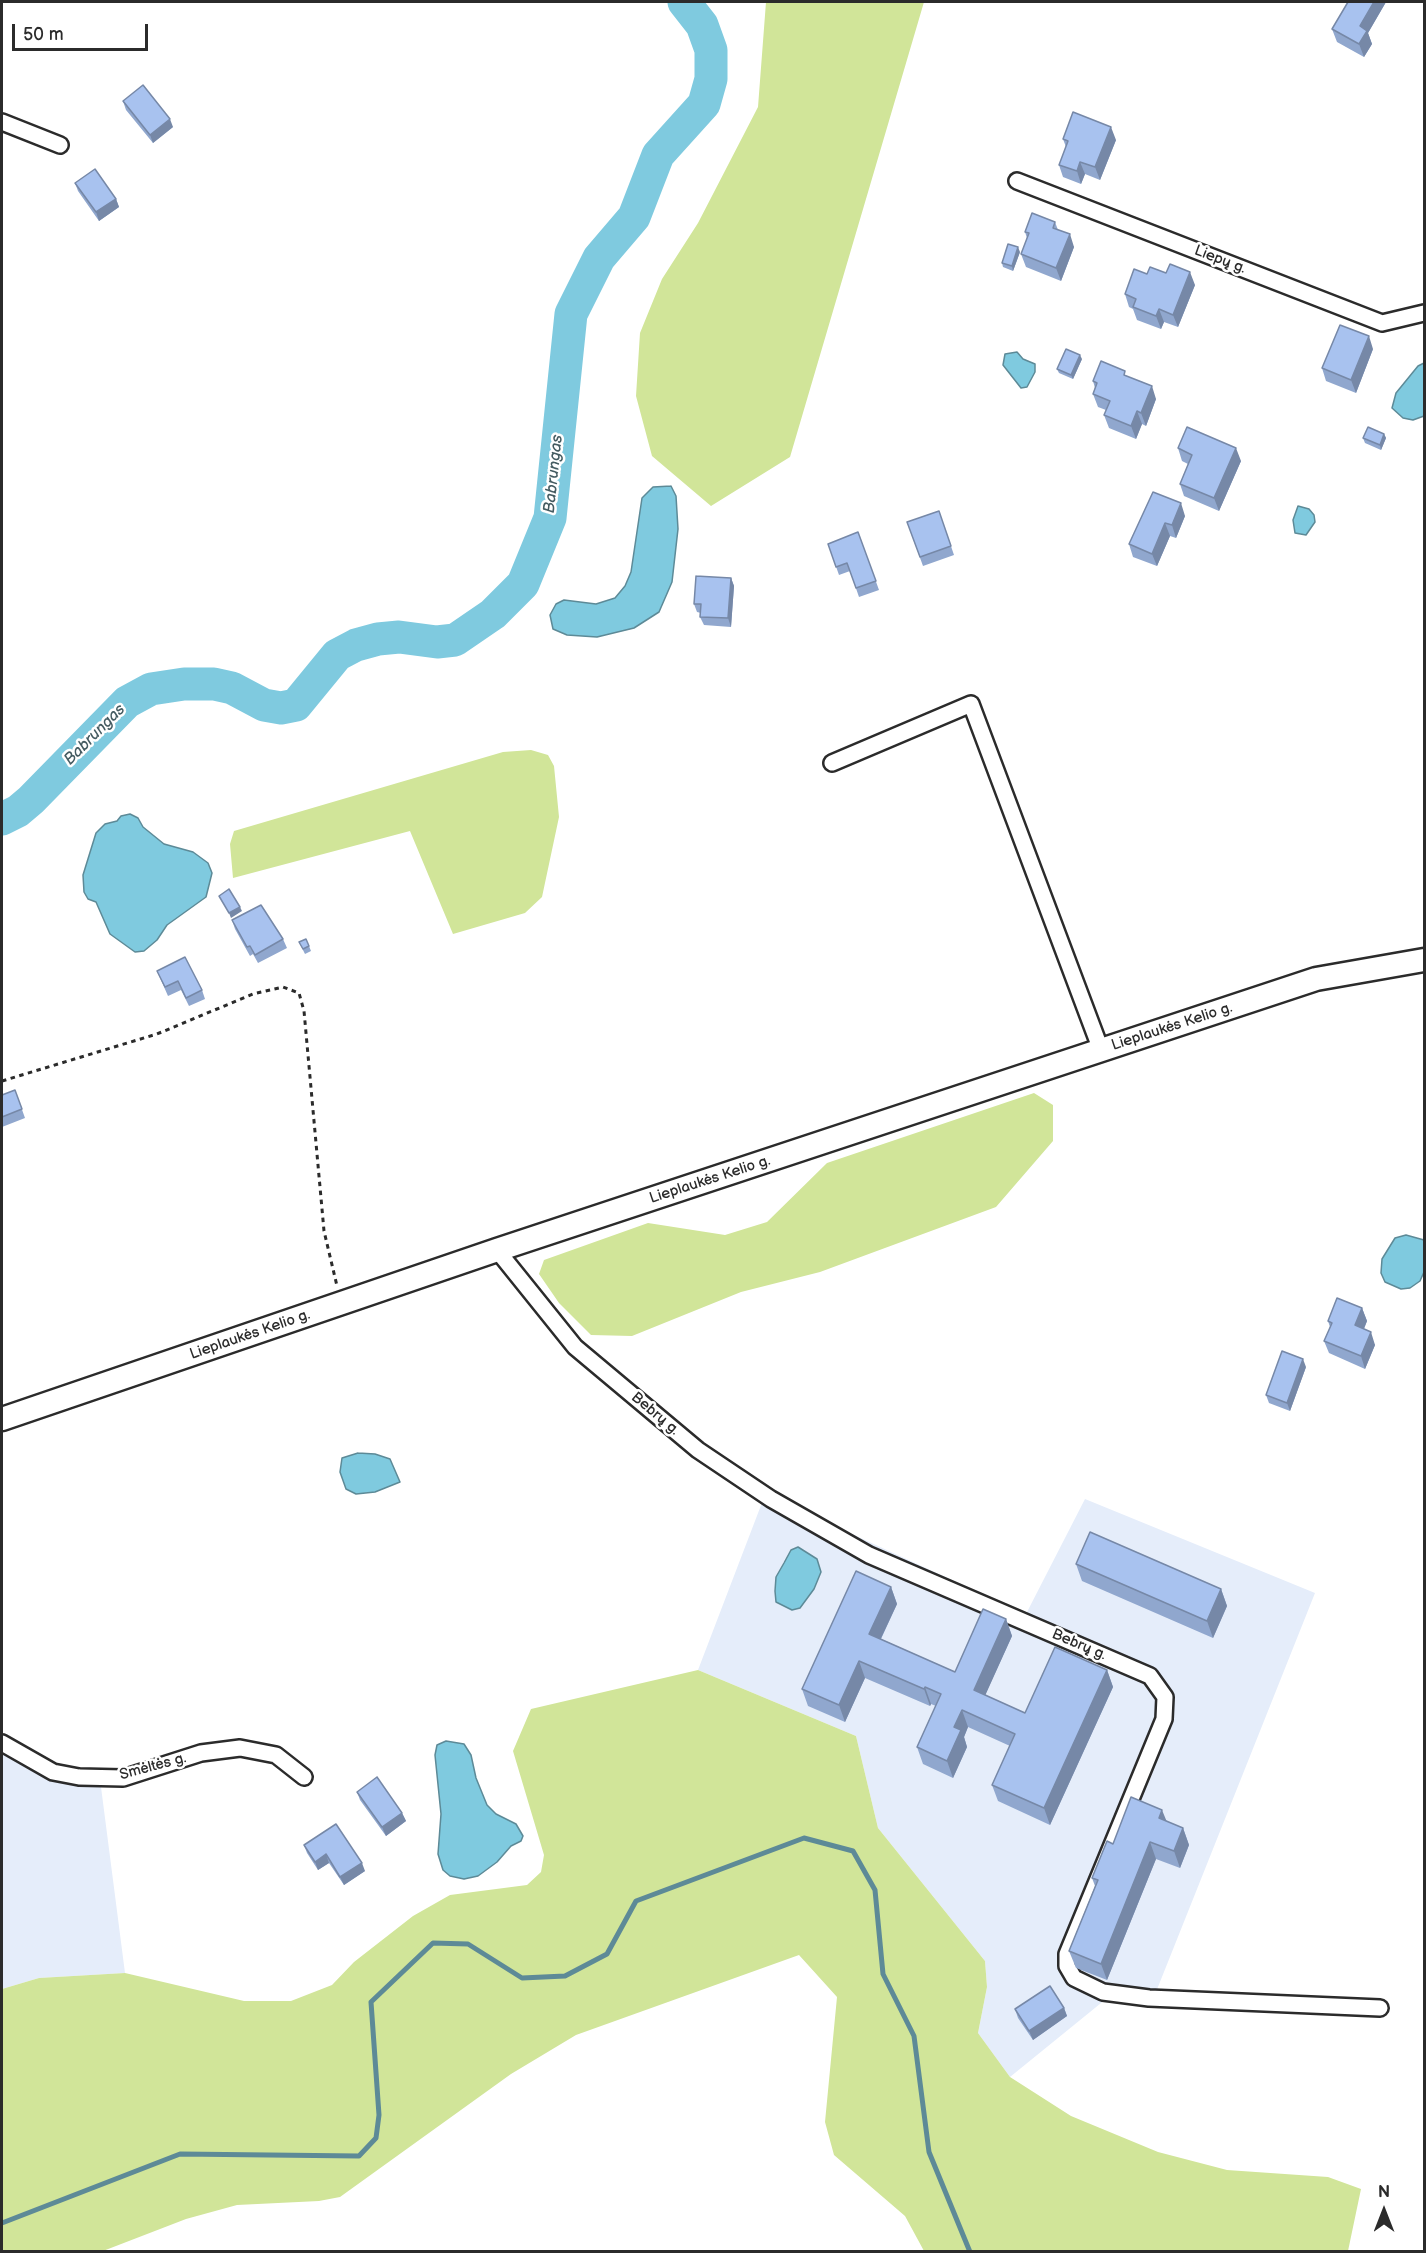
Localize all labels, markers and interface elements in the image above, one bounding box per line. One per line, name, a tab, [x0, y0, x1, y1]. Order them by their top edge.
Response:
scale bar	[15, 12, 152, 50]
text: 50 m	[23, 24, 64, 45]
street label: Liepų g.	[1192, 242, 1248, 278]
water label: Babrungas	[540, 434, 568, 514]
water label: Babrungas	[60, 700, 130, 770]
street label: Lieplaukės Kelio g.	[1109, 999, 1235, 1055]
street label: Lieplaukės Kelio g.	[647, 1152, 773, 1208]
street label: Lieplaukės Kelio g.	[188, 1306, 312, 1364]
street label: Bebrų g.	[627, 1389, 683, 1439]
street label: Bebrų g.	[1049, 1626, 1109, 1664]
street label: Smėltės g.	[118, 1749, 188, 1785]
north arrow	[1354, 2181, 1414, 2241]
text: N	[1378, 2183, 1390, 2202]

